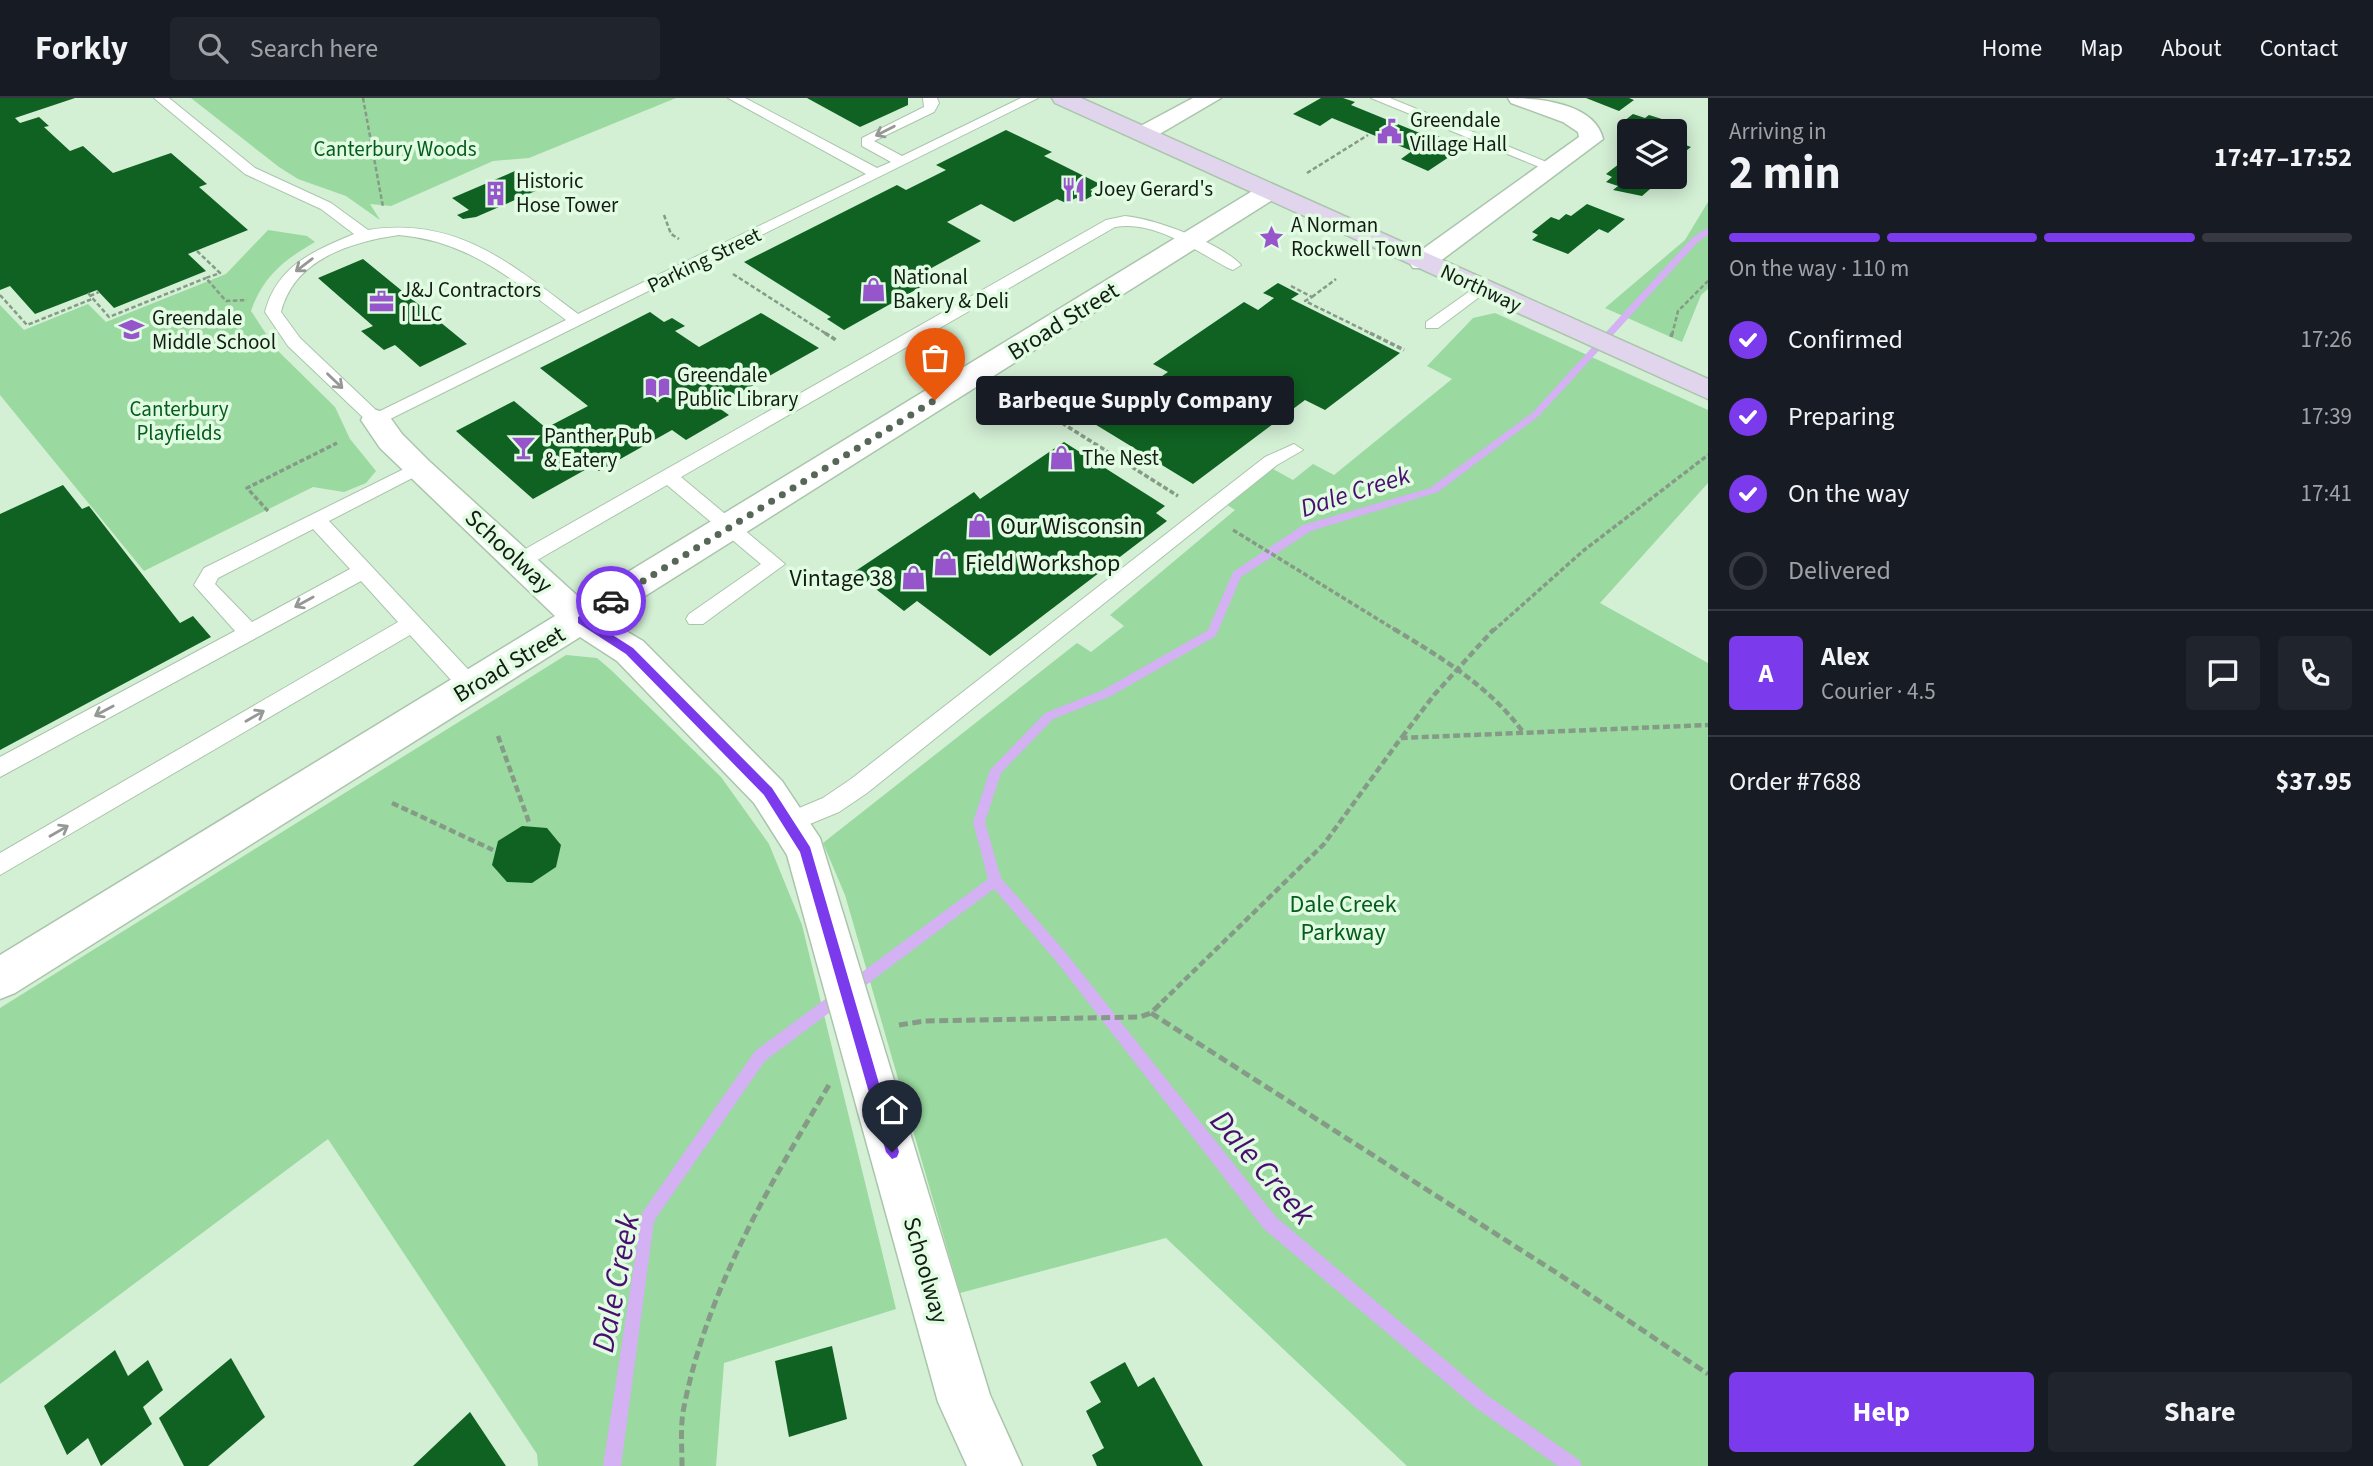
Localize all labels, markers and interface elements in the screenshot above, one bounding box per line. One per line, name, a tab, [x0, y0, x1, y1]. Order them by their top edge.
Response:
search box	[170, 17, 660, 80]
text: Forkly	[35, 25, 128, 72]
icon: search	[194, 29, 232, 67]
text: Search here	[250, 30, 378, 67]
text: Home	[1982, 31, 2042, 66]
text: Map	[2080, 31, 2123, 66]
text: About	[2161, 31, 2222, 66]
text: Contact	[2260, 31, 2338, 66]
place label: Greendale Village Hall	[1410, 105, 1507, 159]
text: Arriving in	[1729, 115, 1827, 148]
public building icon: Greendale Village Hall	[1376, 118, 1404, 146]
map controls	[1617, 119, 1687, 189]
button: layers	[1617, 119, 1687, 189]
one-way arrow	[875, 124, 896, 138]
park label: Canterbury Woods	[313, 134, 477, 164]
text: 17:47–17:52	[2214, 139, 2352, 176]
text: 2 min	[1729, 141, 1841, 206]
place label: Historic Hose Tower	[516, 166, 619, 220]
place label: Joey Gerard's	[1094, 174, 1213, 204]
restaurant icon: Joey Gerard's	[1060, 175, 1088, 203]
building icon: Historic Hose Tower	[482, 179, 510, 207]
place label: A Norman Rockwell Town	[1291, 210, 1422, 264]
street label: Parking Street	[642, 219, 766, 301]
place icon: A Norman Rockwell Town	[1257, 223, 1285, 251]
text: On the way · 110 m	[1729, 252, 1909, 285]
street label: Northway	[1436, 256, 1527, 320]
one-way arrow	[295, 257, 314, 272]
place label: National Bakery & Deli	[893, 262, 1009, 316]
street label: Broad Street	[1001, 273, 1126, 369]
place label: J&J Contractors I LLC	[401, 275, 541, 329]
shop icon: National Bakery & Deli	[859, 275, 887, 303]
office icon: J&J Contractors I LLC	[367, 288, 395, 316]
place label: Greendale Middle School	[152, 303, 276, 357]
school or university icon: Greendale Middle School	[118, 316, 146, 344]
icon: check	[1729, 321, 1767, 359]
text: Confirmed	[1788, 321, 1903, 358]
text: 17:26	[2301, 323, 2352, 356]
pin	[905, 328, 965, 400]
icon: bag	[916, 339, 954, 377]
place label: Greendale Public Library	[677, 360, 798, 414]
one-way arrow	[326, 372, 343, 389]
library icon: Greendale Public Library	[643, 373, 671, 401]
callout: Barbeque Supply Company	[977, 376, 1296, 424]
text: Barbeque Supply Company	[998, 384, 1272, 417]
park label: Canterbury Playfields	[129, 394, 229, 448]
icon: check	[1729, 398, 1767, 436]
text: Preparing	[1788, 398, 1894, 435]
text: 17:39	[2301, 400, 2352, 433]
place label: Panther Pub & Eatery	[544, 421, 652, 475]
bar icon: Panther Pub & Eatery	[510, 434, 538, 462]
place label: The Nest	[1082, 443, 1159, 473]
shop icon: The Nest	[1048, 444, 1076, 472]
water label: Dale Creek	[1295, 456, 1416, 527]
icon: check	[1729, 475, 1767, 513]
text: On the way	[1788, 475, 1909, 512]
text: 17:41	[2301, 477, 2352, 510]
street label: Schoolway	[457, 501, 561, 601]
place label: Our Wisconsin	[1000, 509, 1143, 544]
shop icon: Our Wisconsin	[966, 512, 994, 540]
place label: Field Workshop	[965, 546, 1120, 581]
shop icon: Field Workshop	[931, 549, 959, 577]
text: Delivered	[1788, 552, 1891, 589]
place label: Vintage 38	[790, 561, 893, 596]
shop icon: Vintage 38	[899, 564, 927, 592]
courier	[576, 566, 646, 636]
icon: car	[592, 582, 630, 620]
one-way arrow	[295, 596, 315, 610]
street label: Broad Street	[447, 617, 572, 712]
button: chat	[2186, 636, 2260, 710]
button: phone	[2278, 636, 2352, 710]
text: Alex	[1821, 638, 1870, 675]
text: A	[1759, 655, 1773, 692]
text: Courier · 4.5	[1821, 675, 1936, 708]
one-way arrow	[95, 704, 115, 718]
one-way arrow	[245, 708, 265, 722]
text: Order #7688	[1729, 763, 1861, 800]
text: $37.95	[2276, 763, 2352, 800]
one-way arrow	[48, 823, 68, 837]
park label: Dale Creek Parkway	[1289, 887, 1397, 950]
pin	[862, 1080, 922, 1152]
icon: home	[873, 1091, 911, 1129]
water label: Dale Creek	[1199, 1100, 1326, 1236]
water label: Dale Creek	[580, 1209, 652, 1356]
street label: Schoolway	[894, 1213, 957, 1327]
button: Help	[1729, 1372, 2034, 1452]
button: Share	[2048, 1372, 2352, 1452]

